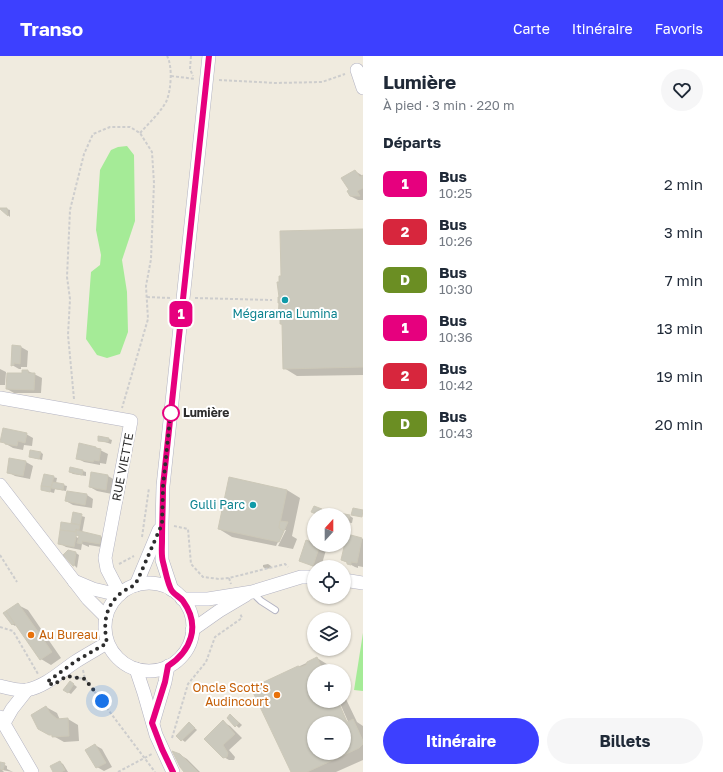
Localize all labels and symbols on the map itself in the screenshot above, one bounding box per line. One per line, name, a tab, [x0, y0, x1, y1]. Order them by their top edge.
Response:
marker: Mégarama Lumina	[280, 295, 290, 305]
line badge: 1	[168, 301, 194, 327]
place label: Mégarama Lumina	[232, 306, 338, 321]
marker: Lumière	[162, 404, 180, 422]
place label: Lumière	[183, 405, 229, 420]
street label: RUE VIETTE	[109, 432, 136, 502]
place label: Gulli Parc	[190, 497, 245, 512]
marker: Gulli Parc	[248, 500, 258, 510]
north arrow	[307, 508, 351, 552]
place label: Au Bureau	[39, 627, 98, 642]
marker: Au Bureau	[26, 630, 36, 640]
place label: Oncle Scott's Audincourt	[192, 680, 269, 709]
marker: Oncle Scott's Audincourt	[272, 690, 282, 700]
your location	[92, 691, 112, 711]

